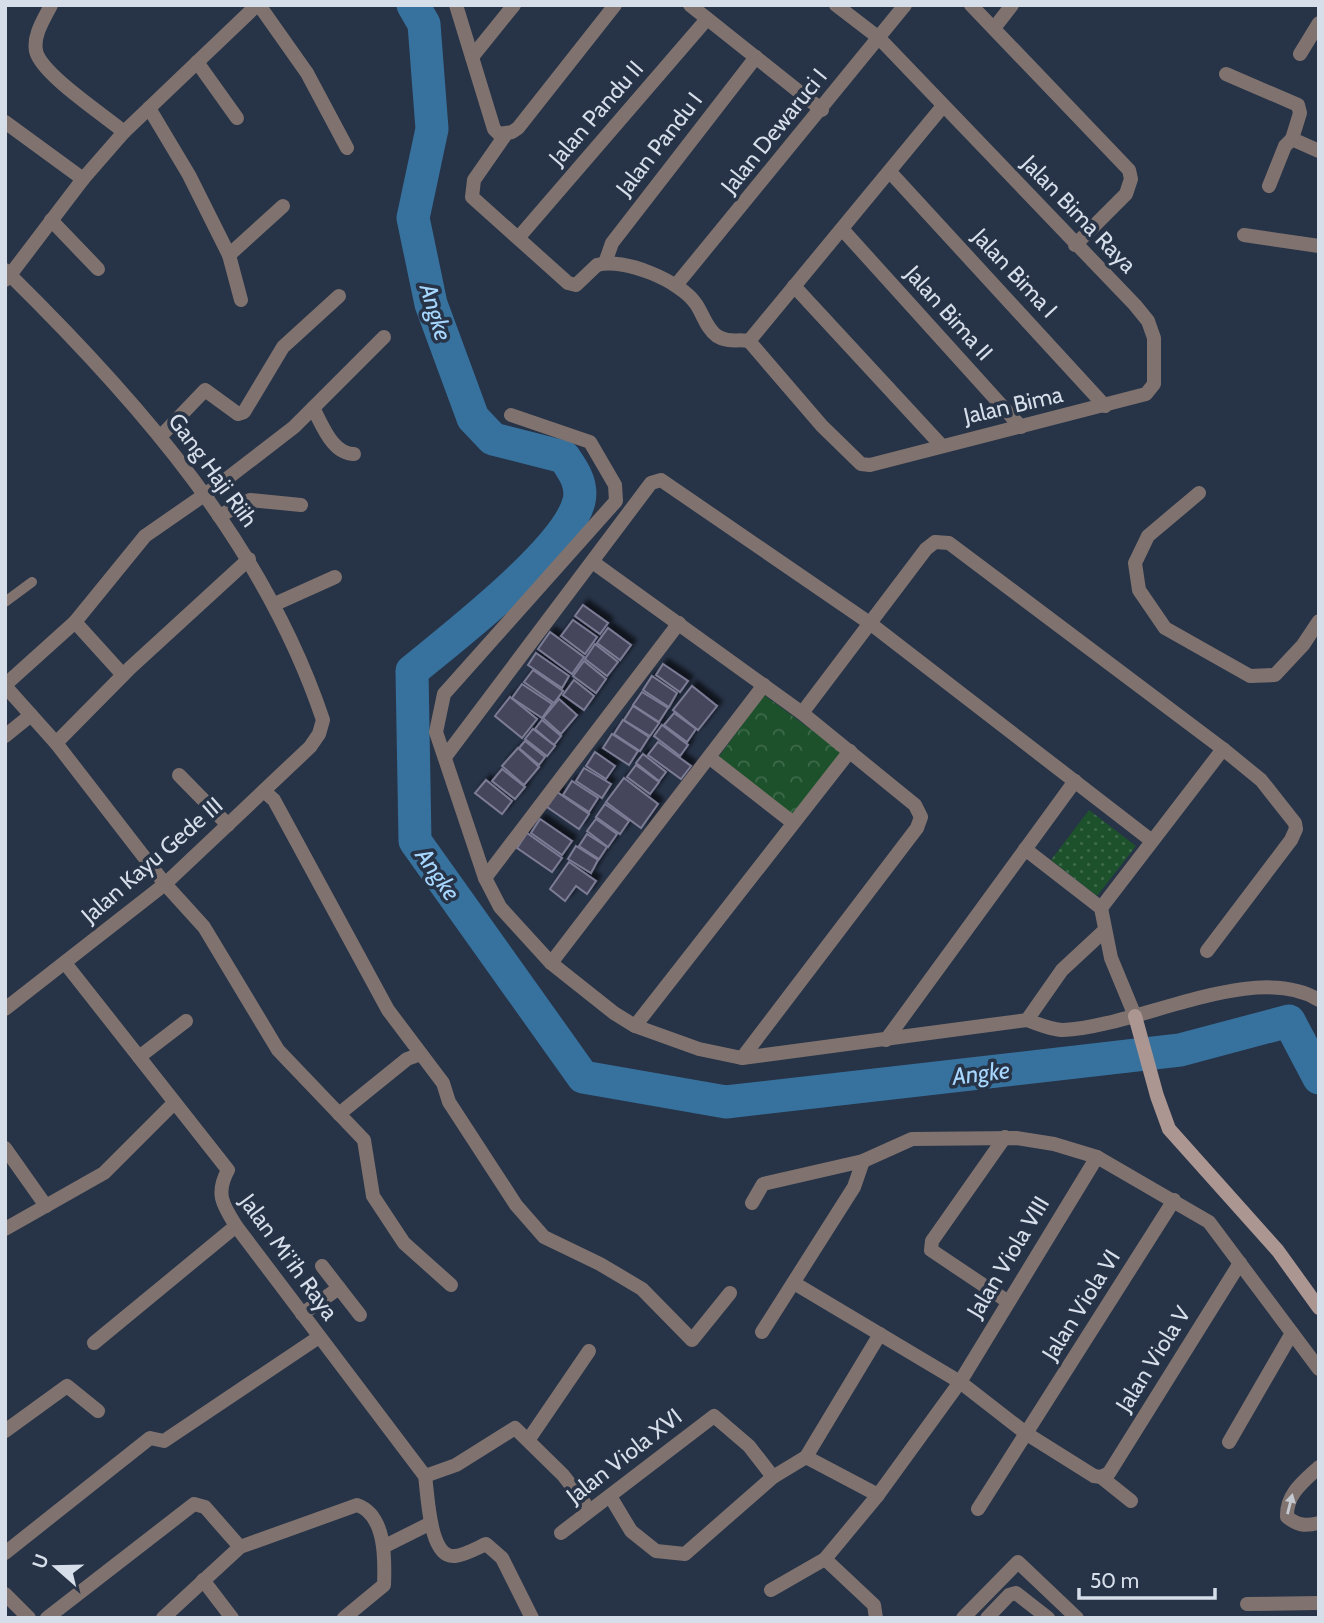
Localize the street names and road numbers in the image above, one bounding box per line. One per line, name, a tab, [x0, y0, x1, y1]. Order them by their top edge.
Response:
street label: Jalan Pandu II	[542, 55, 649, 172]
street label: Jalan Dewaruci I	[714, 63, 833, 200]
street label: Jalan Pandu I	[609, 87, 708, 202]
street label: Jalan Bima Raya	[1015, 149, 1142, 279]
street label: Jalan Bima I	[966, 222, 1063, 323]
street label: Jalan Bima II	[899, 259, 999, 366]
street label: Jalan Bima	[960, 380, 1065, 430]
street label: Gang Haji Riih	[162, 408, 264, 532]
street label: Jalan Kayu Gede III	[75, 791, 228, 930]
street label: Jalan Mi'ih Raya	[233, 1188, 344, 1326]
street label: Jalan Viola VIII	[960, 1191, 1055, 1324]
street label: Jalan Viola VI	[1035, 1244, 1126, 1366]
street label: Jalan Viola V	[1109, 1301, 1197, 1418]
street label: Jalan Viola XVI	[560, 1402, 687, 1510]

